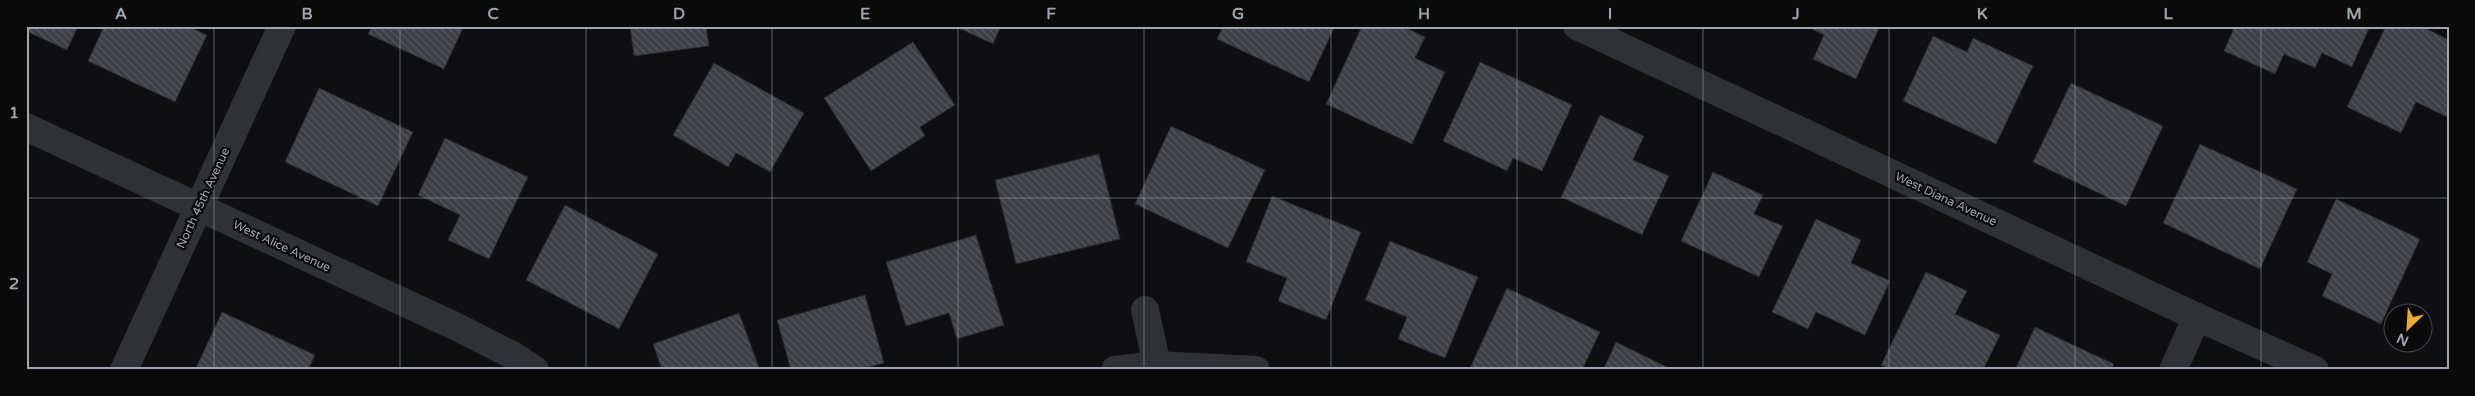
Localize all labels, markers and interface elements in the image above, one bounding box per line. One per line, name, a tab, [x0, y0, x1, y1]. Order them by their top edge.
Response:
text: A	[115, 4, 127, 24]
text: B	[301, 4, 313, 24]
text: C	[487, 4, 499, 24]
text: D	[673, 4, 685, 24]
text: E	[860, 4, 870, 24]
text: F	[1046, 4, 1056, 24]
text: G	[1232, 4, 1244, 24]
text: H	[1418, 4, 1430, 24]
text: I	[1608, 4, 1612, 24]
text: J	[1791, 4, 1800, 24]
text: K	[1977, 4, 1988, 24]
text: L	[2163, 4, 2173, 24]
text: M	[2346, 4, 2362, 24]
text: 1	[9, 103, 19, 123]
street label: North 45th Avenue	[174, 145, 233, 251]
street label: West Diana Avenue	[1893, 169, 1999, 229]
street label: West Alice Avenue	[231, 217, 333, 275]
text: 2	[9, 274, 19, 294]
north arrow	[2382, 304, 2432, 354]
text: N	[2394, 329, 2411, 349]

